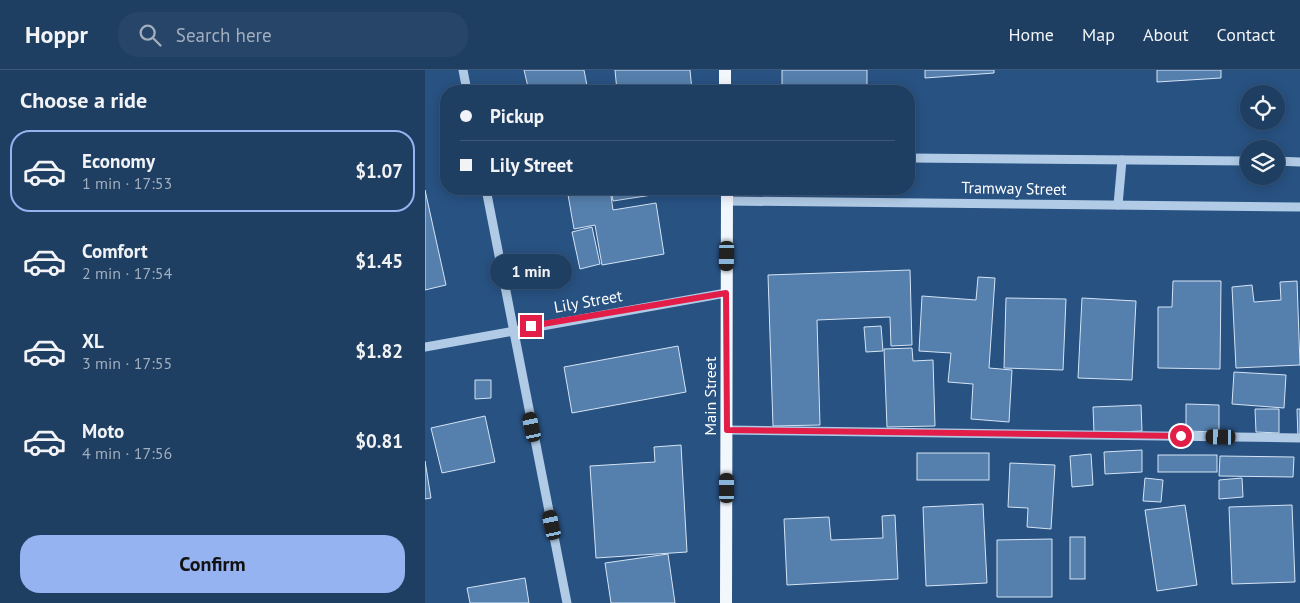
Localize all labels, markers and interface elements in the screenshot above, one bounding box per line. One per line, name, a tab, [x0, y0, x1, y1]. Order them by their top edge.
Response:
search box	[118, 12, 468, 57]
text: Hoppr	[25, 19, 88, 50]
icon: search	[136, 21, 164, 49]
text: Search here	[176, 23, 272, 47]
text: Home	[1008, 23, 1054, 46]
text: Map	[1082, 23, 1115, 46]
text: About	[1143, 23, 1189, 46]
text: Contact	[1217, 23, 1275, 46]
map controls	[1240, 85, 1285, 185]
button: locate	[1240, 85, 1285, 130]
text: Choose a ride	[20, 86, 147, 114]
text: Pickup	[490, 104, 544, 128]
button: layers	[1240, 140, 1285, 185]
icon: car	[22, 149, 67, 194]
text: Economy	[82, 149, 155, 173]
text: Lily Street	[490, 153, 573, 177]
text: $1.07	[355, 159, 403, 183]
text: 1 min · 17:53	[82, 173, 172, 193]
street label: Tramway Street	[961, 177, 1067, 199]
icon: car	[22, 239, 67, 284]
text: Comfort	[82, 239, 148, 263]
car	[719, 241, 734, 271]
text: $1.45	[355, 249, 403, 273]
callout: 1 min	[490, 254, 572, 288]
text: 1 min	[511, 261, 551, 281]
text: 2 min · 17:54	[82, 263, 172, 283]
street label: Lily Street	[552, 285, 624, 317]
route end	[520, 315, 542, 337]
icon: car	[22, 329, 67, 374]
text: XL	[82, 329, 104, 353]
text: $1.82	[355, 339, 403, 363]
text: 3 min · 17:55	[82, 353, 172, 373]
street label: Main Street	[700, 356, 720, 435]
car	[521, 411, 542, 443]
icon: car	[22, 419, 67, 464]
text: Moto	[82, 419, 124, 443]
route start	[1170, 425, 1192, 447]
text: $0.81	[355, 429, 403, 453]
car	[1205, 429, 1236, 445]
text: 4 min · 17:56	[82, 443, 172, 463]
car	[719, 473, 734, 503]
car	[541, 509, 562, 541]
button: Confirm	[20, 535, 405, 593]

